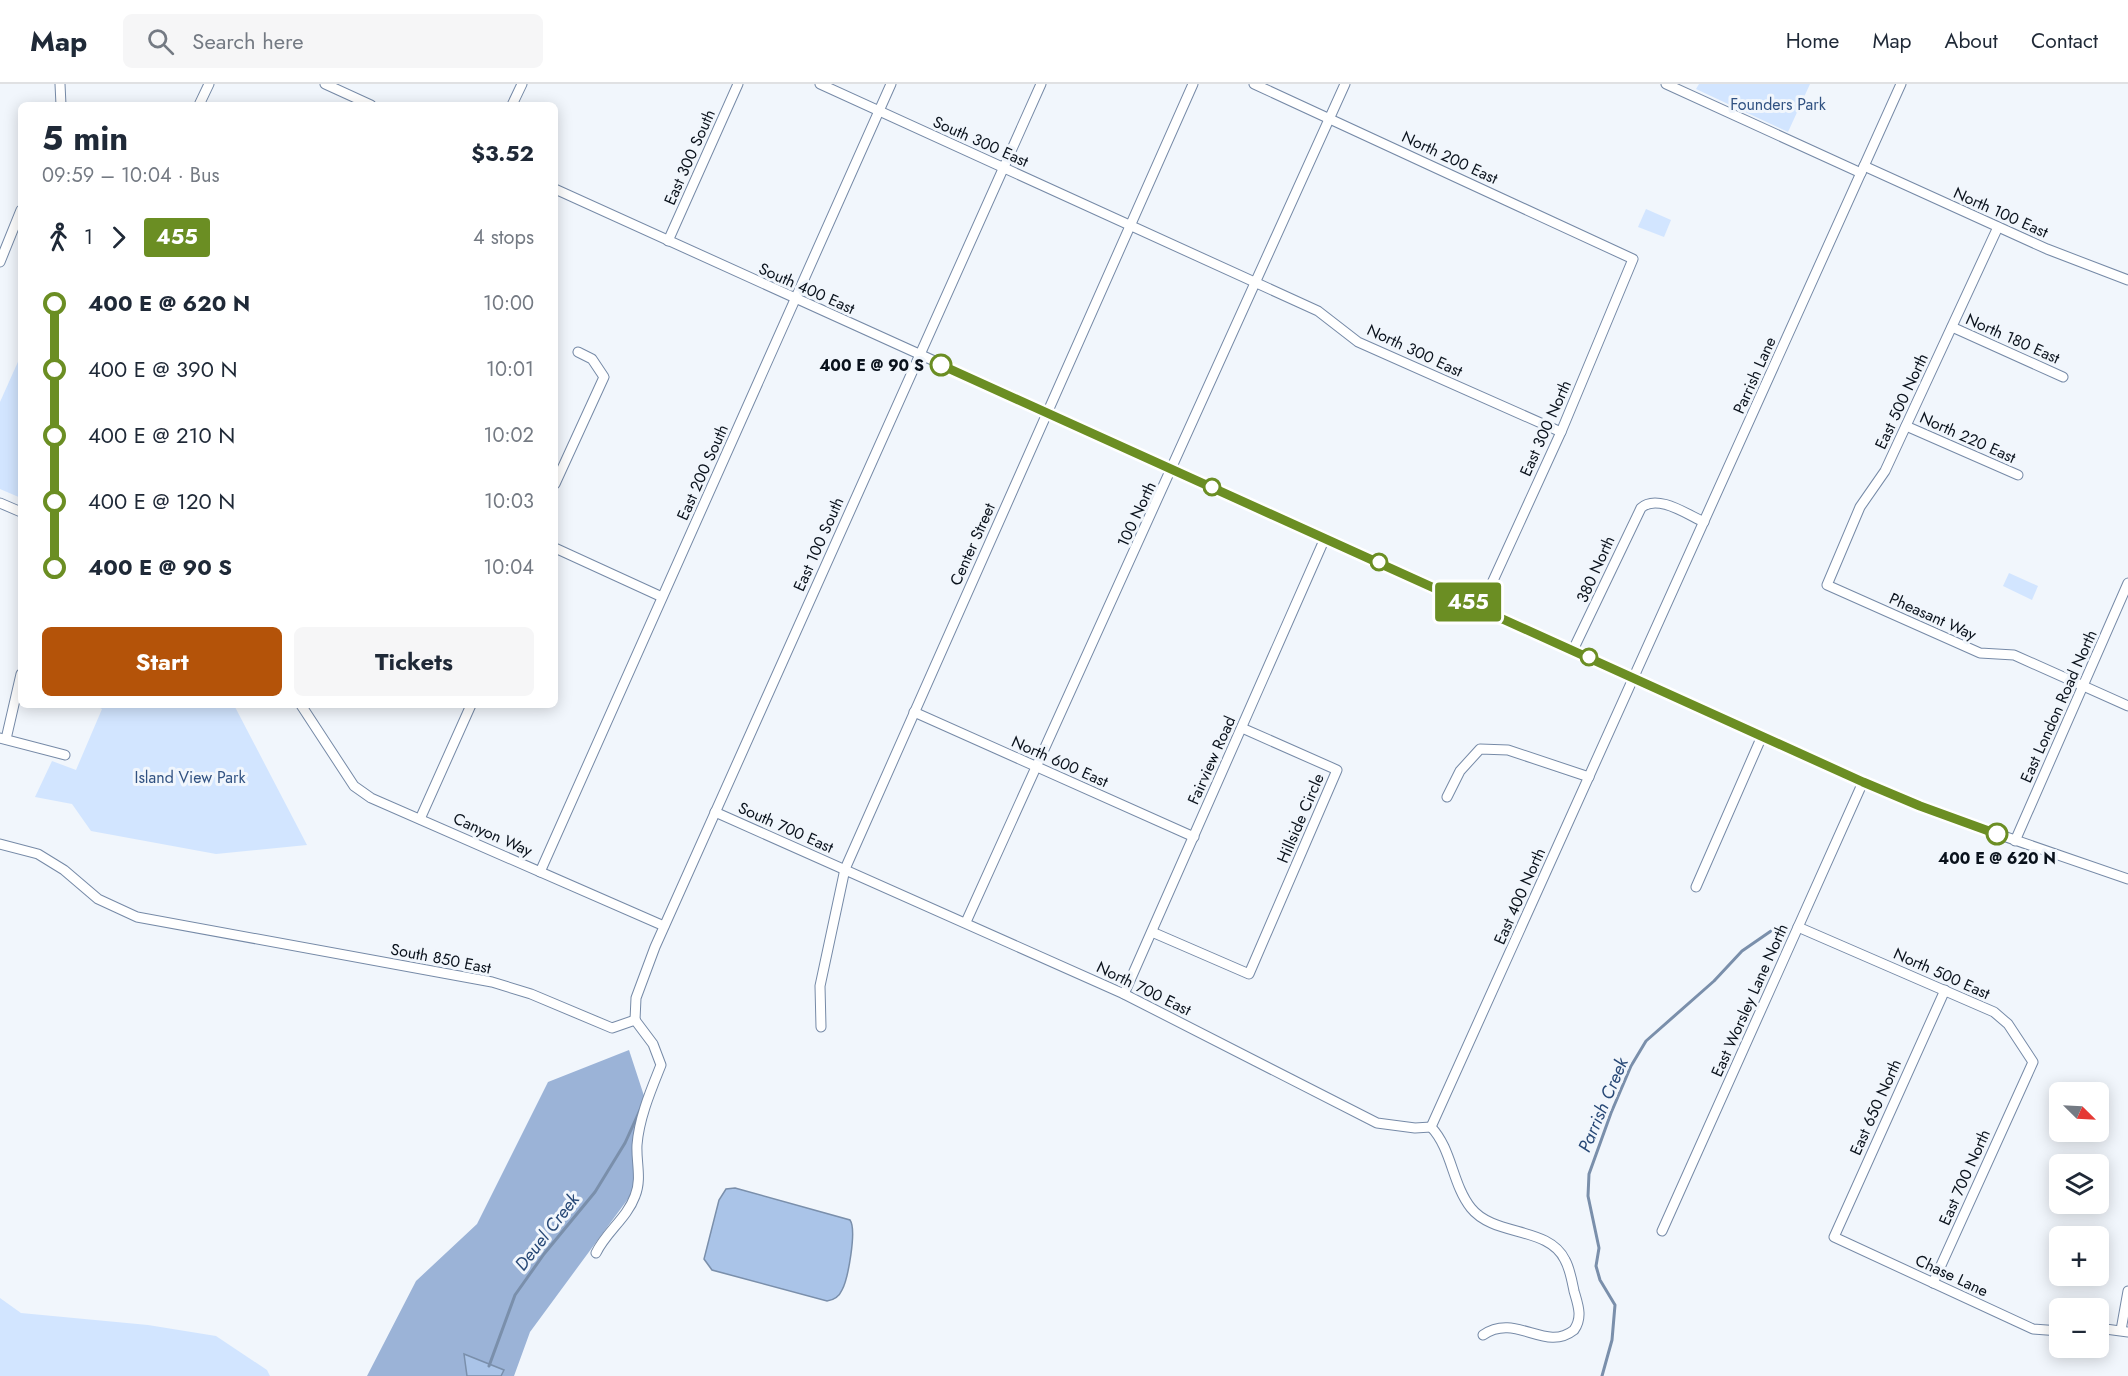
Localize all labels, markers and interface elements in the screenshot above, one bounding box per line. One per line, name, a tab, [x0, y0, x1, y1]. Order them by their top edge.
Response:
search box	[123, 14, 543, 68]
text: Map	[30, 21, 87, 62]
icon: search	[144, 25, 177, 58]
text: Search here	[192, 25, 304, 57]
text: Home	[1786, 26, 1839, 56]
text: Map	[1872, 26, 1912, 56]
text: About	[1945, 26, 1998, 56]
text: Contact	[2031, 26, 2098, 56]
park label: Founders Park	[1730, 93, 1827, 116]
street label: East 300 South	[658, 106, 721, 209]
street label: South 300 East	[929, 110, 1032, 173]
text: 5 min	[42, 115, 128, 162]
street label: North 200 East	[1398, 125, 1502, 190]
text: $3.52	[471, 137, 534, 169]
text: 09:59 – 10:04 · Bus	[42, 161, 220, 190]
street label: North 100 East	[1950, 181, 2052, 244]
icon: walk	[42, 221, 75, 254]
icon: forward	[102, 221, 135, 254]
text: 455	[156, 222, 198, 252]
text: 1	[84, 223, 93, 252]
text: 4 stops	[473, 223, 534, 252]
street label: South 400 East	[755, 257, 859, 320]
text: 400 E @ 620 N	[88, 287, 250, 319]
text: 10:00	[483, 289, 534, 318]
street label: North 180 East	[1962, 307, 2064, 370]
street label: North 300 East	[1363, 318, 1467, 383]
street label: Parrish Lane	[1727, 333, 1782, 417]
street label: East 500 North	[1869, 349, 1934, 453]
text: 400 E @ 390 N	[88, 353, 238, 385]
place label: 400 E @ 90 S	[819, 354, 924, 377]
marker: 400 E @ 90 S	[930, 354, 952, 376]
text: 10:01	[486, 355, 534, 384]
street label: East 300 North	[1514, 376, 1577, 480]
street label: North 220 East	[1916, 406, 2020, 469]
text: 400 E @ 210 N	[88, 419, 235, 451]
text: 10:02	[484, 421, 534, 450]
street label: East 200 South	[671, 421, 734, 524]
street label: 100 North	[1111, 478, 1162, 551]
unlabelled marker	[1203, 478, 1221, 496]
text: 400 E @ 120 N	[88, 485, 235, 517]
text: 10:03	[484, 487, 534, 516]
street label: East 100 South	[787, 493, 849, 595]
street label: Center Street	[944, 499, 1001, 589]
street label: 380 North	[1571, 532, 1620, 606]
text: 400 E @ 90 S	[88, 551, 232, 583]
text: 10:04	[483, 553, 534, 582]
unlabelled marker	[1370, 553, 1388, 571]
line badge: 455	[1434, 582, 1502, 622]
text: 455	[1447, 587, 1489, 617]
street label: Pheasant Way	[1886, 587, 1981, 646]
street label: East London Road North	[2014, 626, 2103, 786]
button: Start	[42, 627, 282, 696]
button: Tickets	[294, 627, 534, 696]
unlabelled marker	[1580, 648, 1598, 666]
street label: Fairview Road	[1182, 712, 1241, 808]
street label: North 600 East	[1008, 730, 1112, 793]
park label: Island View Park	[135, 766, 246, 789]
street label: Hillside Circle	[1271, 770, 1330, 867]
street label: South 700 East	[734, 796, 837, 859]
street label: Canyon Way	[449, 807, 537, 863]
marker: 400 E @ 620 N	[1986, 823, 2008, 845]
street label: East 400 North	[1488, 844, 1551, 948]
place label: 400 E @ 620 N	[1938, 847, 2056, 870]
street label: East Worsley Lane North	[1705, 920, 1794, 1080]
street label: South 850 East	[389, 937, 493, 980]
street label: North 500 East	[1890, 942, 1994, 1005]
street label: North 700 East	[1093, 956, 1195, 1021]
water label: Parrish Creek	[1571, 1052, 1635, 1156]
street label: East 650 North	[1844, 1055, 1907, 1159]
north arrow	[2049, 1082, 2109, 1142]
map controls	[2049, 1082, 2109, 1358]
street label: East 700 North	[1933, 1126, 1996, 1229]
button: layers	[2049, 1154, 2109, 1214]
water label: Deuel Creek	[508, 1187, 586, 1276]
button: +	[2049, 1226, 2109, 1286]
street label: Chase Lane	[1912, 1249, 1992, 1302]
button: −	[2049, 1298, 2109, 1358]

